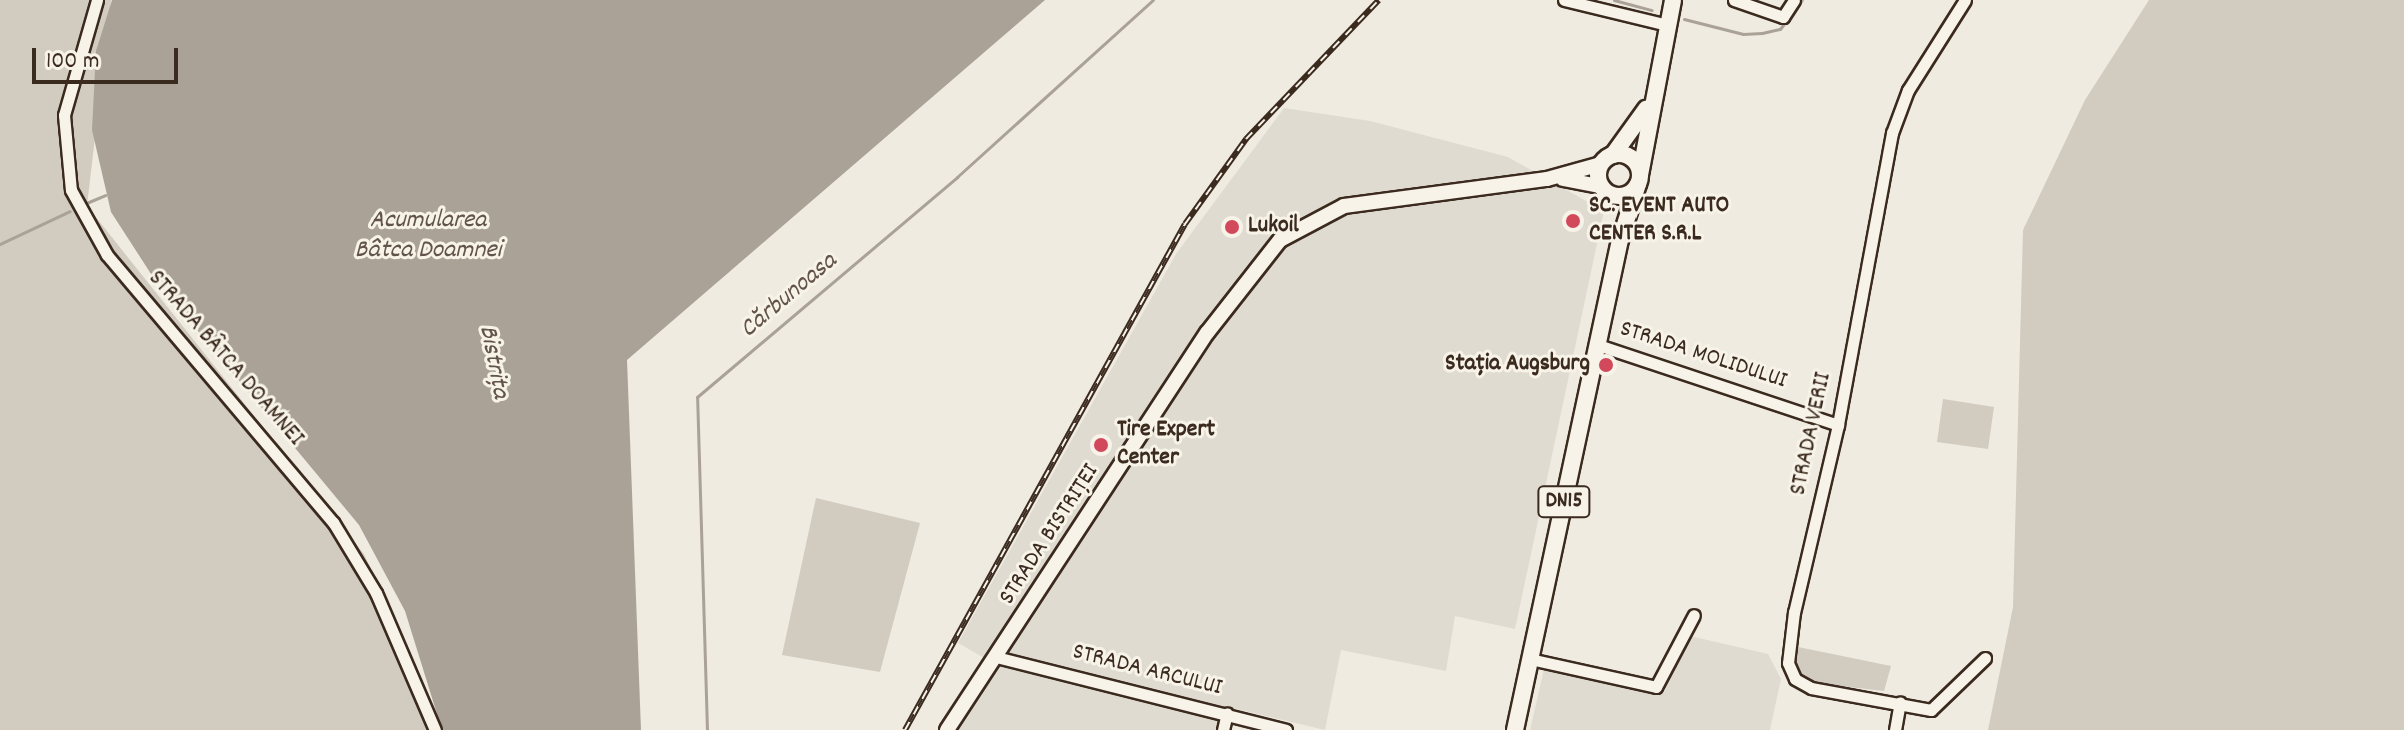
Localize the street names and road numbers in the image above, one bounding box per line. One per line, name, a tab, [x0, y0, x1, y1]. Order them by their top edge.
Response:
street label: STRADA BÂTCA DOAMNEI	[141, 265, 309, 453]
street label: STRADA MOLIDULUI	[1616, 315, 1790, 397]
street label: STRADA VERII	[1785, 370, 1839, 498]
street label: STRADA BISTRIȚEI	[994, 459, 1106, 611]
road number: DN15	[1536, 484, 1592, 520]
street label: STRADA ARCULUI	[1069, 639, 1225, 703]

